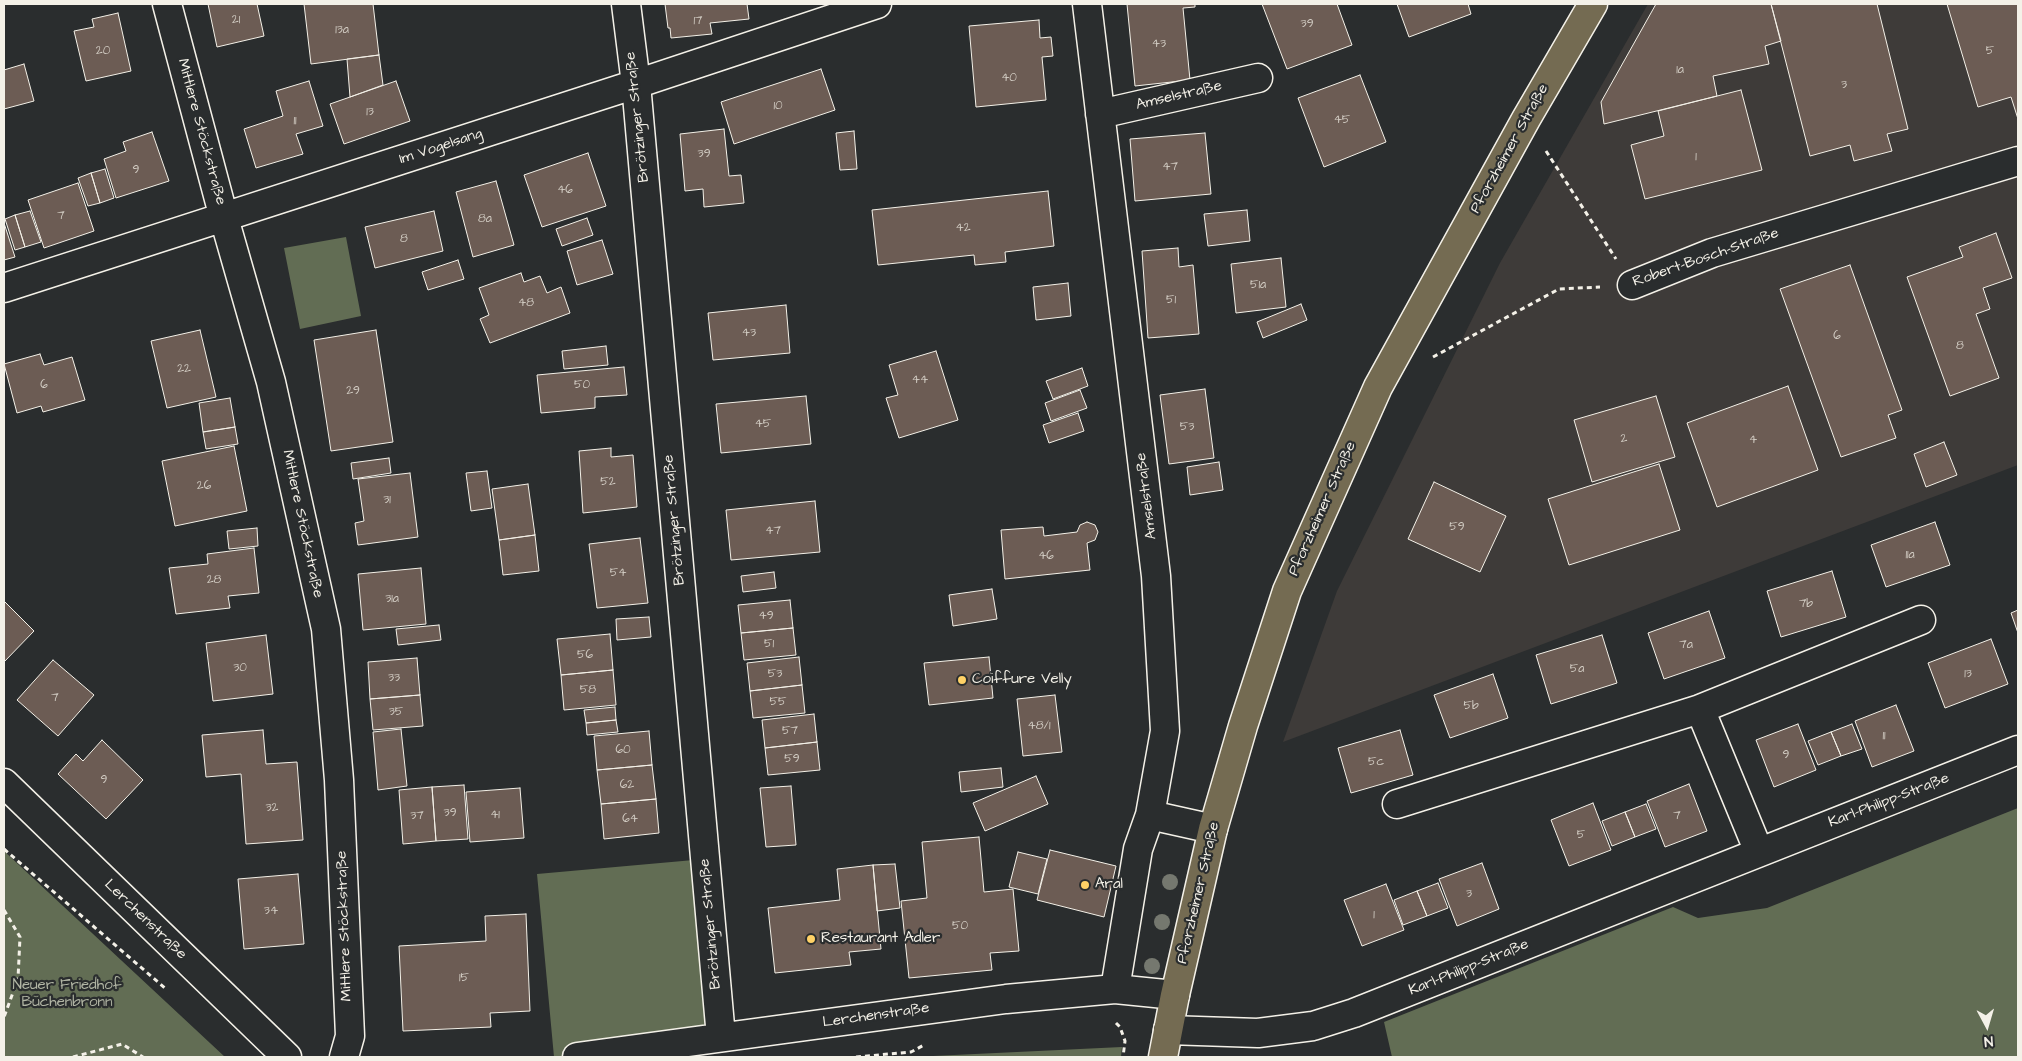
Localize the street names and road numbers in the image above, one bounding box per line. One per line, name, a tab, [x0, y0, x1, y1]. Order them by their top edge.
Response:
street label: Brötzinger Straße	[622, 51, 654, 183]
street label: Mittlere Stöckstraße	[173, 57, 229, 207]
street label: Amselstraße	[1134, 77, 1224, 115]
street label: Pforzheimer Straße	[1467, 81, 1553, 217]
street label: Im Vogelsang	[397, 125, 485, 169]
street label: Robert-Bosch-Straße	[1631, 225, 1781, 291]
street label: Pforzheimer Straße	[1285, 439, 1361, 579]
street label: Mittlere Stöckstraße	[278, 448, 326, 600]
street label: Amselstraße	[1133, 451, 1161, 541]
street label: Brötzinger Straße	[660, 454, 690, 586]
street label: Karl-Philipp-Straße	[1826, 770, 1952, 832]
street label: Pforzheimer Straße	[1174, 820, 1224, 966]
street label: Mittlere Stöckstraße	[333, 850, 357, 1002]
street label: Brötzinger Straße	[696, 858, 726, 990]
street label: Lerchenstraße	[100, 876, 190, 964]
street label: Karl-Philipp-Straße	[1406, 936, 1532, 1000]
street label: Lerchenstraße	[821, 1000, 931, 1032]

